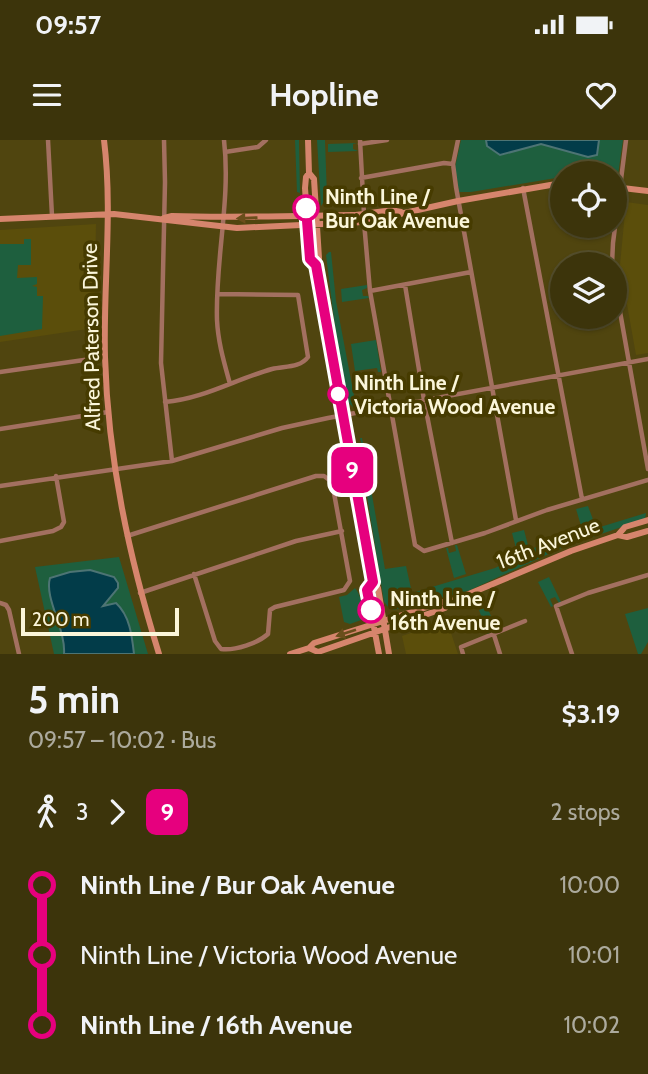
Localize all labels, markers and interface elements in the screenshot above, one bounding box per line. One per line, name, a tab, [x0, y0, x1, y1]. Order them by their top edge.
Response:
text: 09:57	[35, 9, 101, 41]
text: Hopline	[269, 75, 379, 114]
icon: menu	[28, 76, 66, 114]
icon: heart	[582, 76, 620, 114]
map controls	[550, 161, 627, 329]
button: locate	[550, 161, 627, 238]
place label: Ninth Line / Bur Oak Avenue	[325, 184, 470, 233]
marker: Ninth Line / Bur Oak Avenue	[293, 195, 319, 221]
one-way arrow	[236, 212, 258, 223]
street label: Alfred Paterson Drive	[77, 243, 105, 431]
button: layers	[550, 252, 627, 329]
place label: Ninth Line / Victoria Wood Avenue	[354, 370, 555, 419]
marker: Ninth Line / Victoria Wood Avenue	[328, 384, 348, 404]
line badge: 9	[329, 447, 375, 493]
text: 9	[345, 455, 359, 484]
street label: 16th Avenue	[493, 512, 603, 574]
place label: Ninth Line / 16th Avenue	[390, 586, 501, 635]
marker: Ninth Line / 16th Avenue	[358, 597, 384, 623]
scale bar	[21, 605, 178, 637]
text: 200 m	[32, 608, 89, 631]
one-way arrow	[335, 628, 356, 639]
text: 5 min	[28, 676, 120, 723]
text: $3.19	[561, 698, 620, 730]
text: 09:57 – 10:02 · Bus	[28, 726, 216, 754]
icon: walk	[28, 793, 66, 831]
icon: forward	[98, 793, 136, 831]
text: 9	[160, 797, 174, 826]
text: 3	[76, 798, 88, 826]
text: 2 stops	[551, 798, 620, 826]
text: Ninth Line / Bur Oak Avenue	[80, 869, 395, 901]
text: 10:00	[560, 871, 620, 899]
text: Ninth Line / Victoria Wood Avenue	[80, 939, 457, 971]
text: 10:01	[568, 941, 620, 969]
text: Ninth Line / 16th Avenue	[80, 1009, 352, 1041]
text: 10:02	[564, 1011, 620, 1039]

